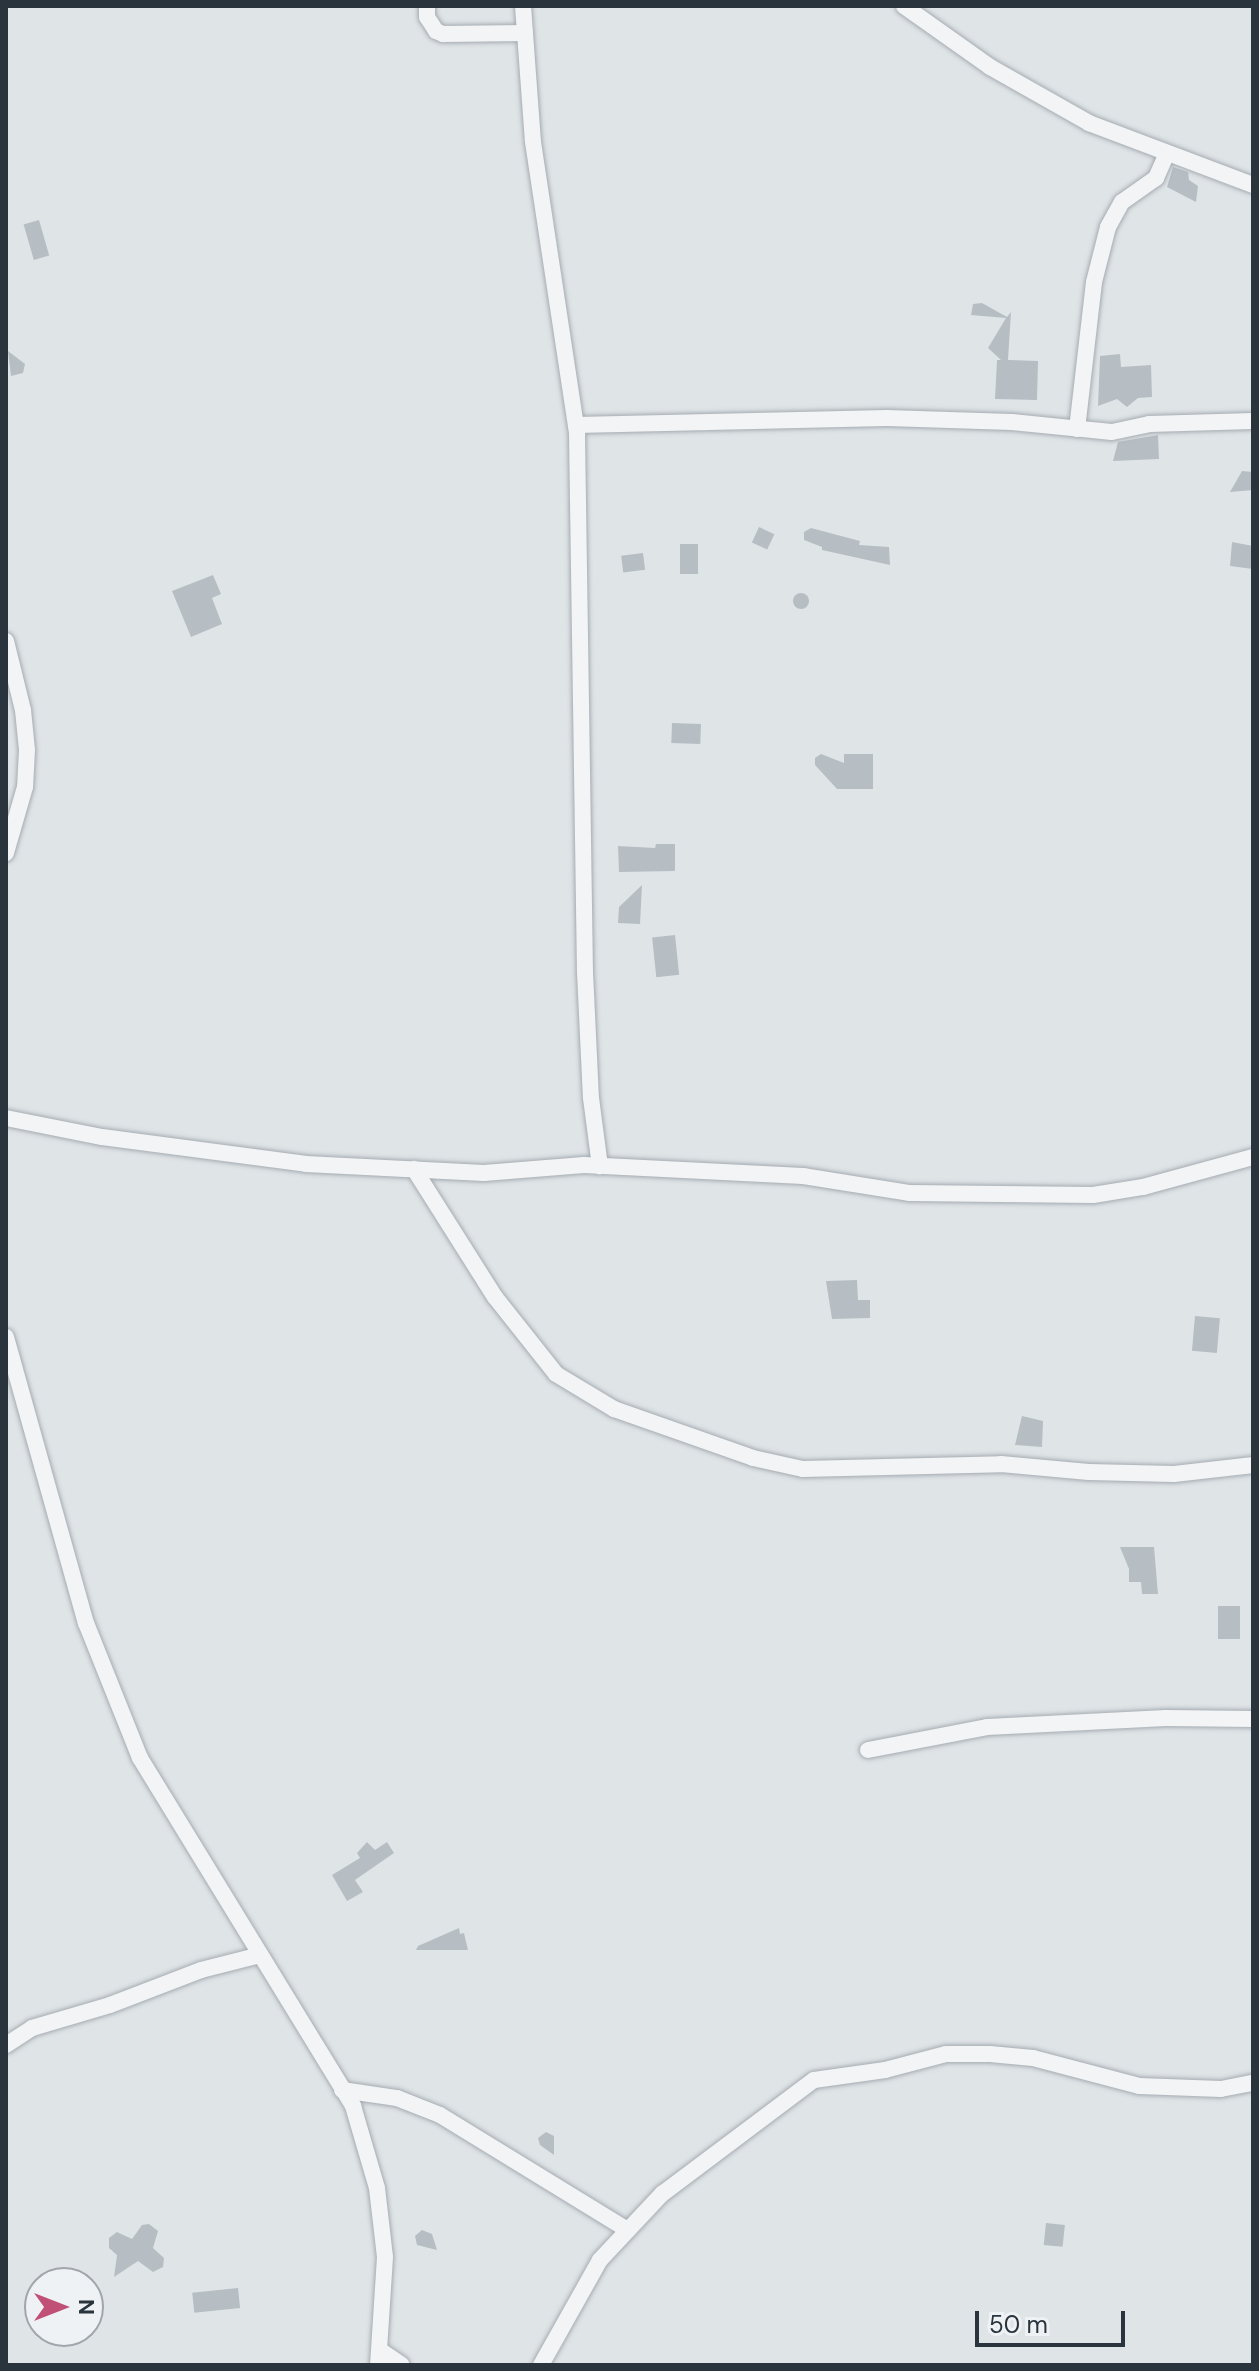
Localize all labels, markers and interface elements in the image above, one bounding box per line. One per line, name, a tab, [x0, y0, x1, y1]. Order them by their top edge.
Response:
north arrow	[24, 2267, 104, 2347]
scale bar	[979, 2295, 1129, 2345]
text: N	[72, 2299, 101, 2315]
text: 50 m	[989, 2309, 1048, 2340]

